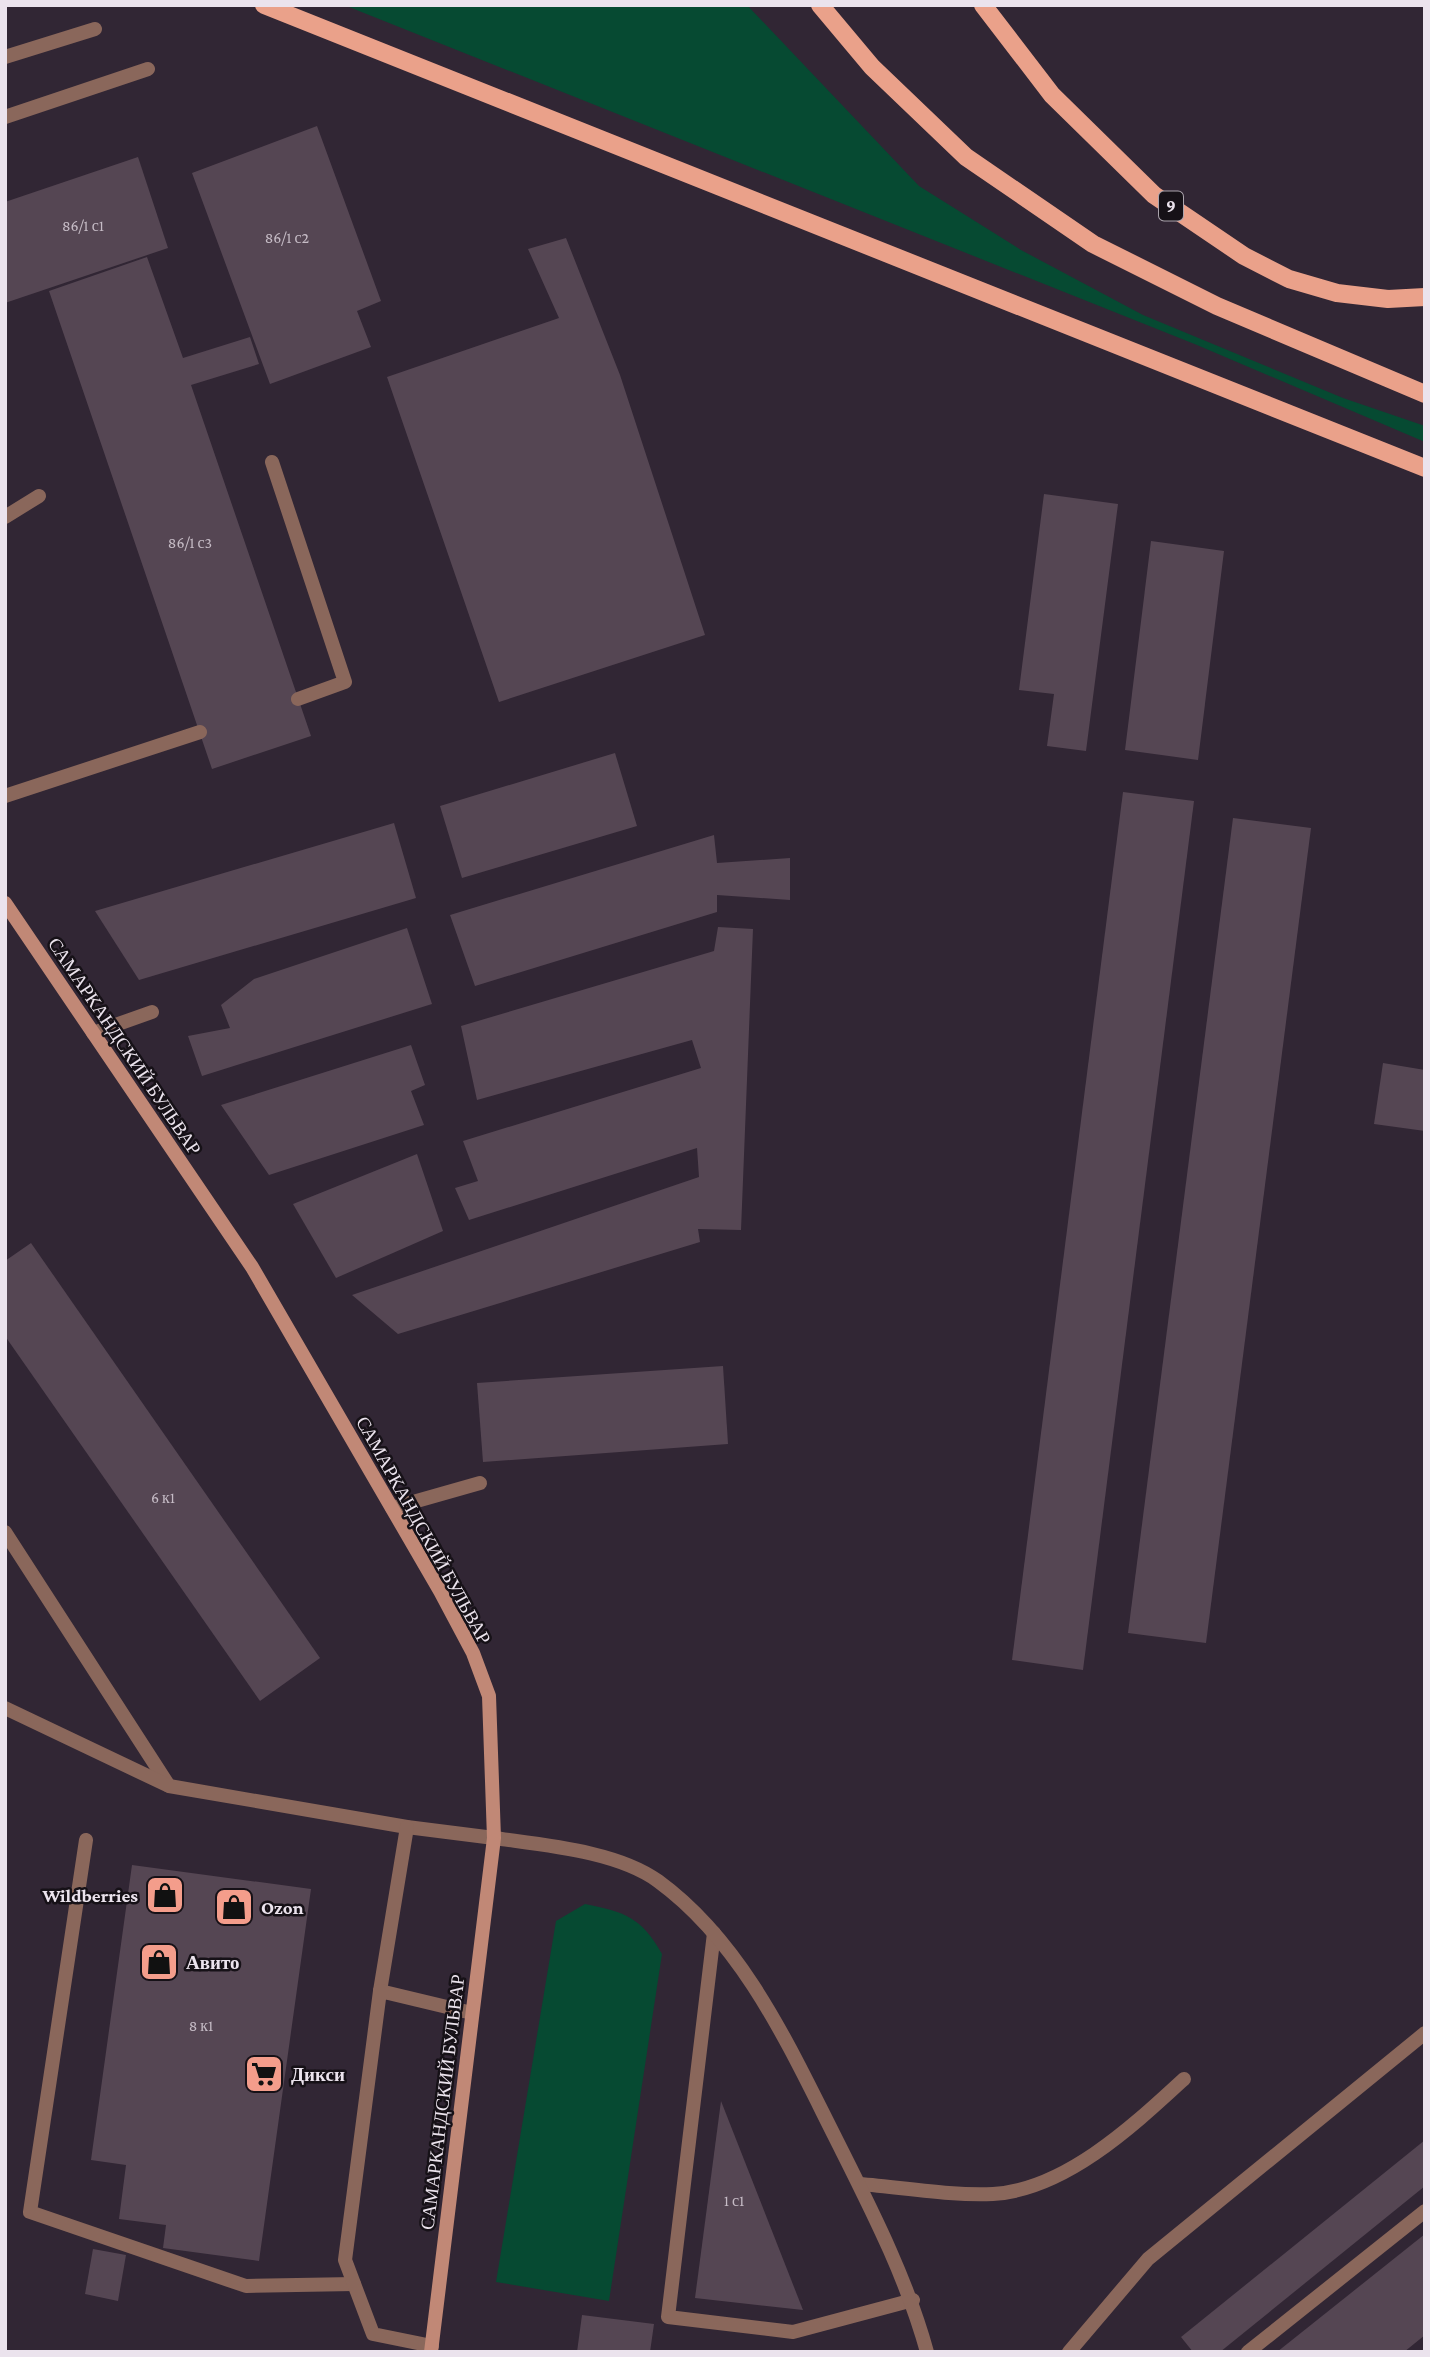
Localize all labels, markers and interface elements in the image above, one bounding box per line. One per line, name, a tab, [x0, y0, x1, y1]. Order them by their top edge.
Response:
road number: 9	[1159, 191, 1183, 220]
house number: 86/1 с1	[62, 217, 104, 234]
house number: 86/1 с2	[265, 229, 310, 246]
house number: 86/1 с3	[168, 534, 212, 551]
street label: САМАРКАНДСКИЙ БУЛЬВАР	[44, 934, 205, 1159]
street label: САМАРКАНДСКИЙ БУЛЬВАР	[352, 1413, 495, 1648]
house number: 6 к1	[151, 1489, 175, 1506]
shop icon: Wildberries	[144, 1874, 186, 1916]
place label: Wildberries	[41, 1885, 138, 1906]
shop icon: Ozon	[213, 1886, 255, 1928]
place label: Ozon	[261, 1897, 304, 1918]
shop icon: Авито	[138, 1941, 180, 1983]
place label: Авито	[186, 1952, 240, 1973]
street label: САМАРКАНДСКИЙ БУЛЬВАР	[416, 1973, 469, 2231]
house number: 8 к1	[189, 2017, 213, 2034]
supermarket icon: Дикси	[243, 2053, 285, 2095]
place label: Дикси	[291, 2064, 345, 2085]
house number: 1 с1	[724, 2192, 744, 2209]

